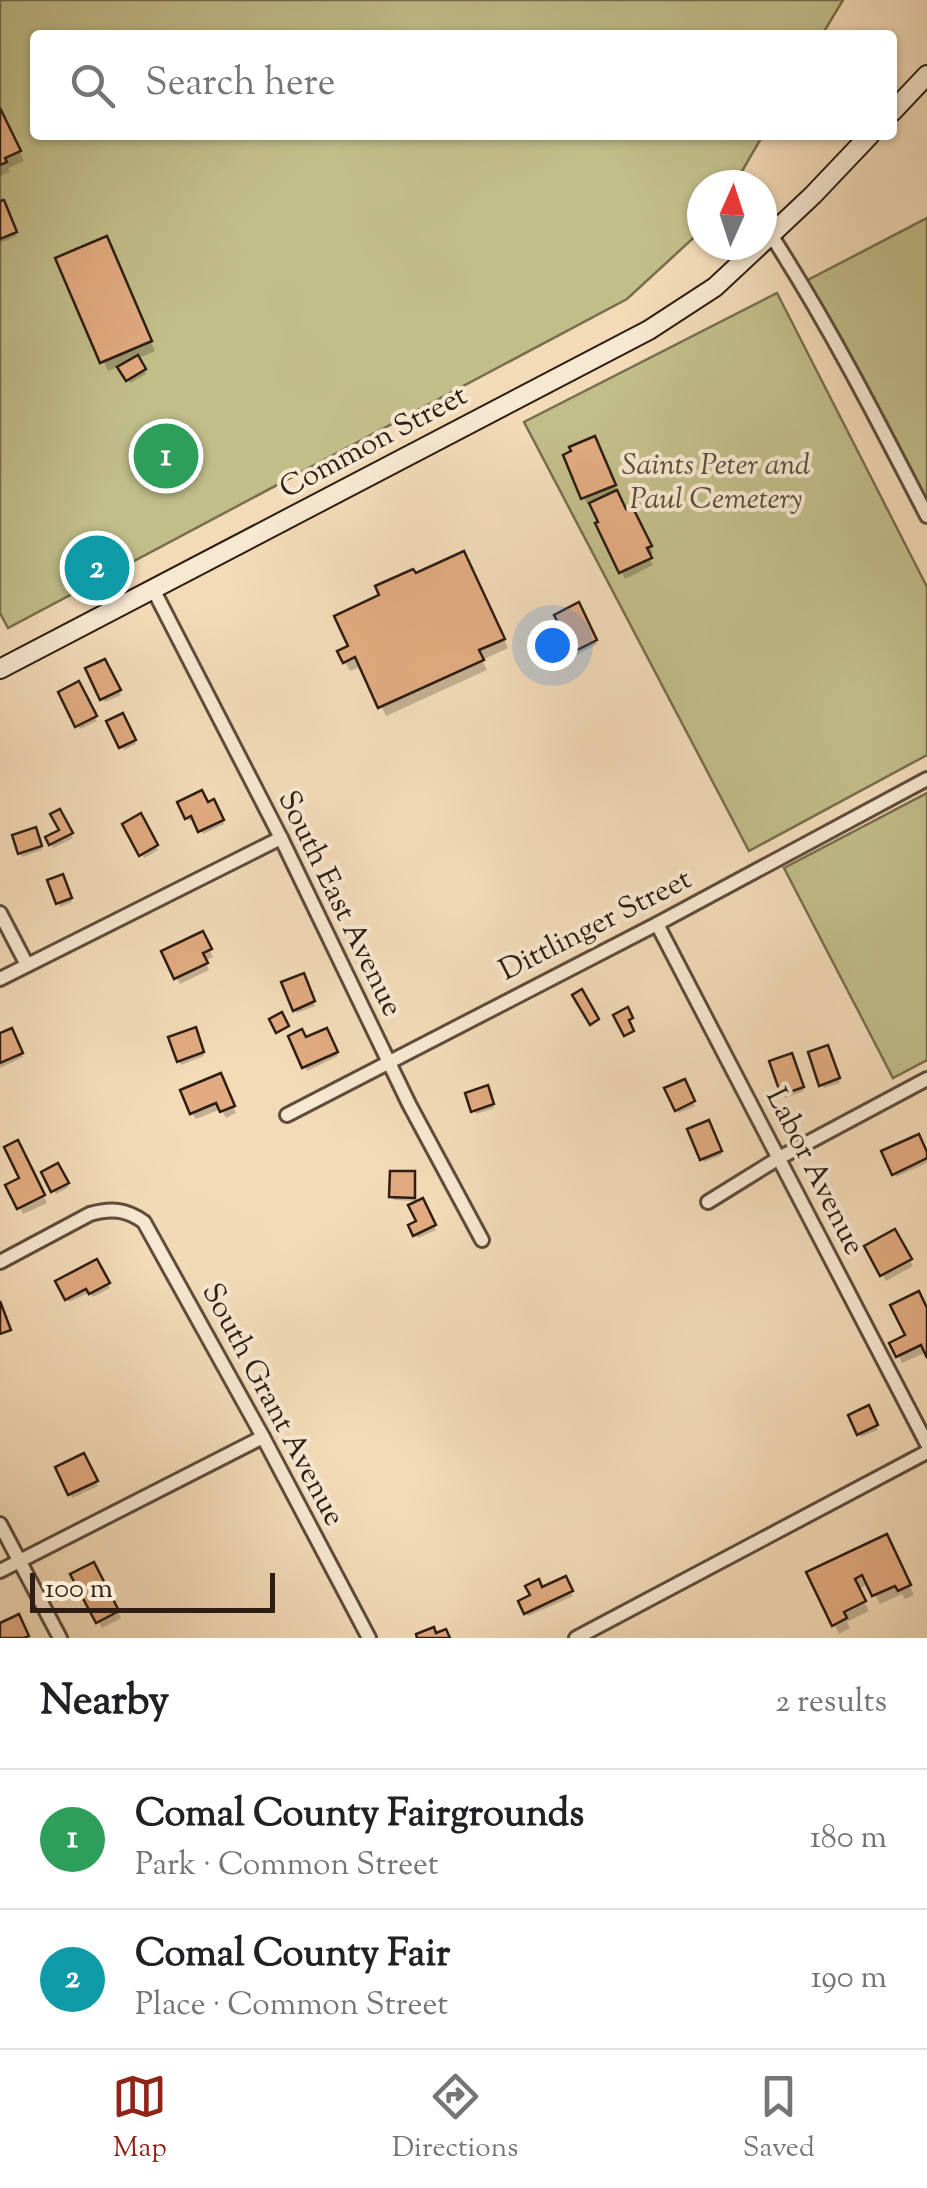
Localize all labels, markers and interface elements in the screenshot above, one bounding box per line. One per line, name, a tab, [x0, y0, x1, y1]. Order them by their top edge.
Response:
search box	[30, 30, 897, 140]
icon: search	[65, 58, 120, 113]
text: Search here	[145, 58, 336, 112]
north arrow	[687, 170, 777, 260]
street label: Common Street	[272, 375, 476, 511]
pin: 1	[134, 418, 198, 494]
park label: Saints Peter and Paul Cemetery	[622, 445, 810, 522]
pin: 2	[64, 530, 130, 606]
your location	[527, 620, 578, 671]
street label: South East Avenue	[266, 784, 412, 1024]
street label: Dittlinger Street	[492, 859, 700, 993]
street label: Labor Avenue	[753, 1081, 875, 1263]
street label: South Grant Avenue	[190, 1276, 354, 1534]
scale bar	[30, 1568, 275, 1612]
text: 100 m	[45, 1570, 113, 1610]
text: Nearby	[40, 1673, 169, 1733]
text: 2 results	[775, 1680, 887, 1726]
text: Comal County Fairgrounds	[135, 1789, 584, 1843]
text: 1	[67, 1816, 78, 1862]
text: 180 m	[810, 1816, 887, 1862]
text: Park · Common Street	[135, 1843, 439, 1889]
text: Comal County Fair	[135, 1929, 450, 1983]
text: 2	[65, 1956, 80, 2002]
text: 190 m	[811, 1956, 887, 2002]
text: Place · Common Street	[135, 1983, 448, 2029]
tab: Map	[112, 2069, 167, 2169]
tab: Directions	[392, 2069, 518, 2169]
tab: Saved	[743, 2069, 815, 2169]

